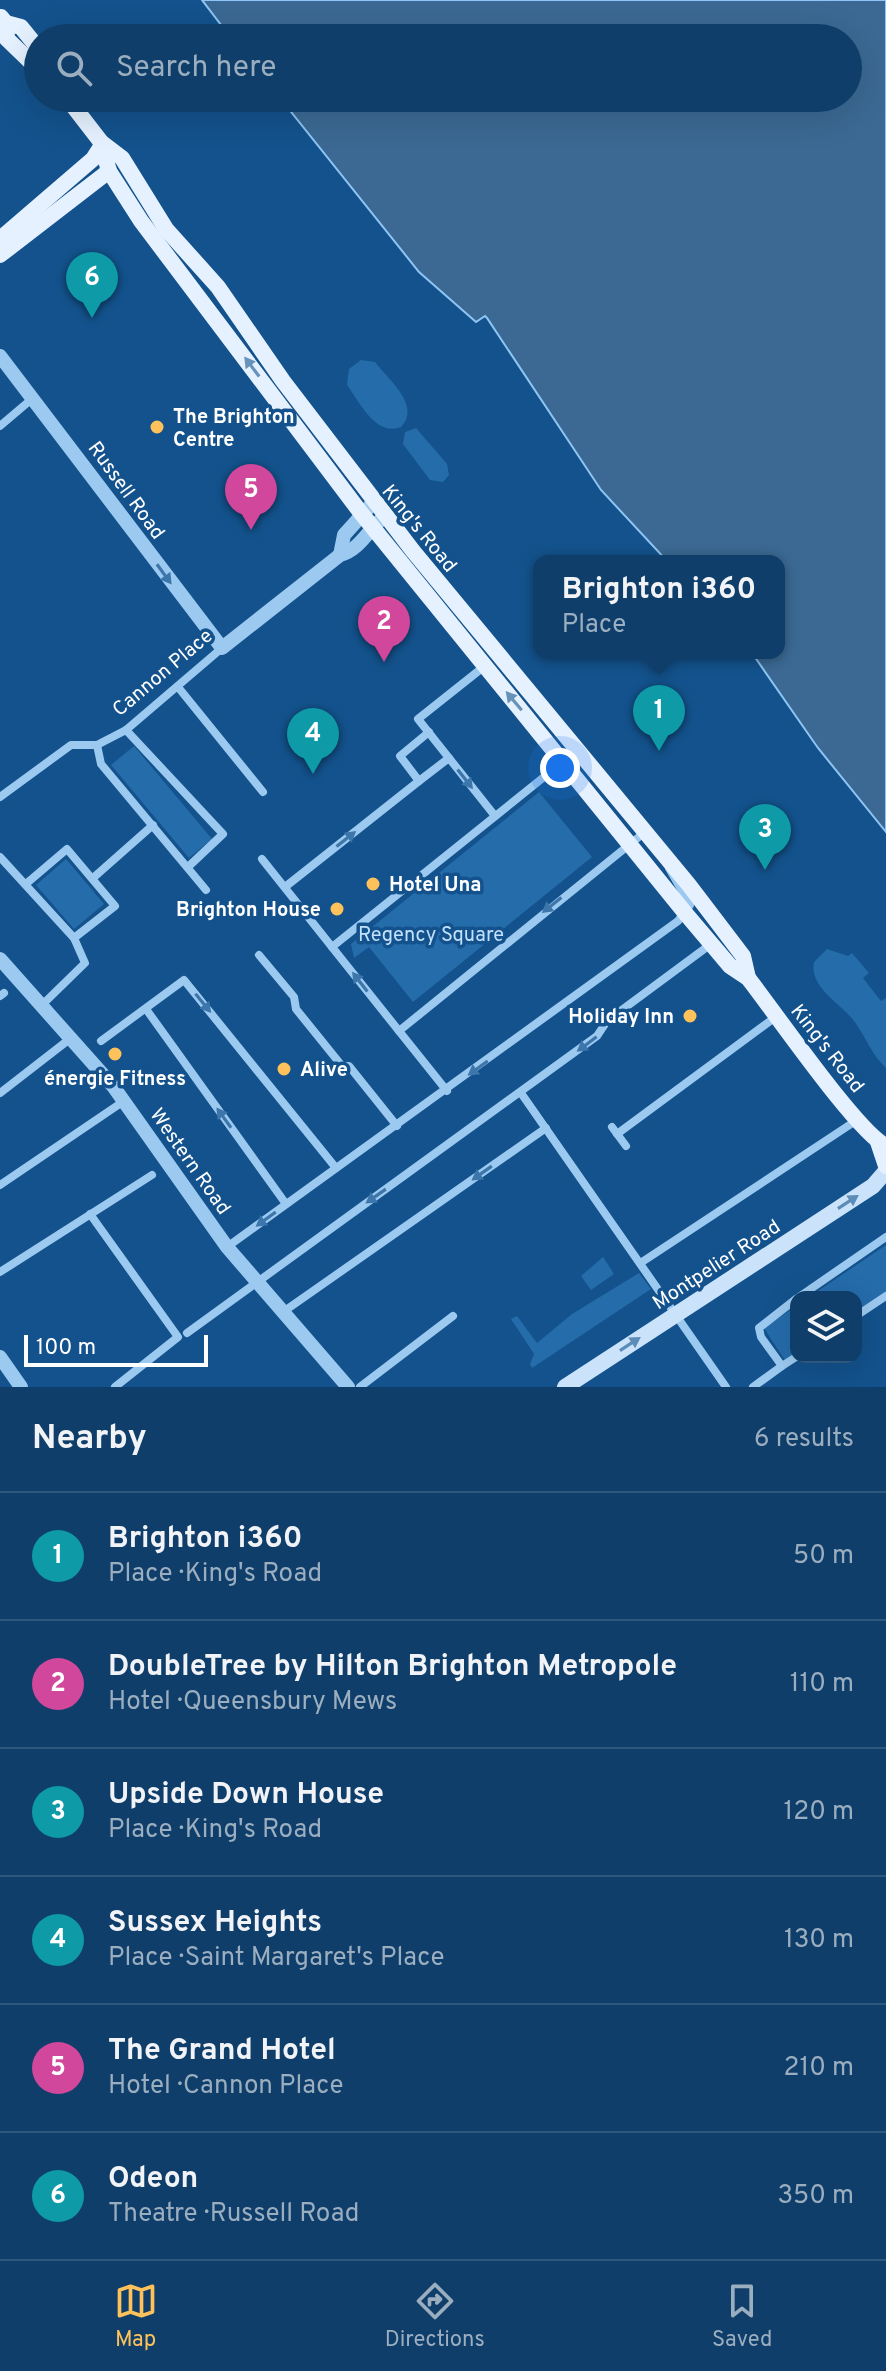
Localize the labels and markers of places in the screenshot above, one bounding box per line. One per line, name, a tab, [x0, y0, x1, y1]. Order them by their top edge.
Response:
pin: 6	[66, 252, 118, 318]
place label: The Brighton Centre	[173, 405, 295, 454]
marker: The Brighton Centre	[148, 418, 166, 436]
pin: 5	[225, 464, 277, 530]
pin: 2	[358, 596, 410, 662]
pin: 1	[633, 685, 685, 751]
pin: 4	[287, 708, 339, 774]
pin: 3	[739, 804, 791, 870]
place label: Hotel Una	[389, 873, 482, 899]
marker: Hotel Una	[364, 875, 382, 893]
place label: Brighton House	[176, 898, 321, 924]
marker: Brighton House	[328, 900, 346, 918]
place label: Holiday Inn	[568, 1005, 674, 1031]
marker: Holiday Inn	[681, 1007, 699, 1025]
marker: énergie Fitness	[106, 1045, 124, 1063]
place label: Alive	[300, 1058, 348, 1084]
marker: Alive	[275, 1060, 293, 1078]
place label: énergie Fitness	[44, 1067, 186, 1093]

